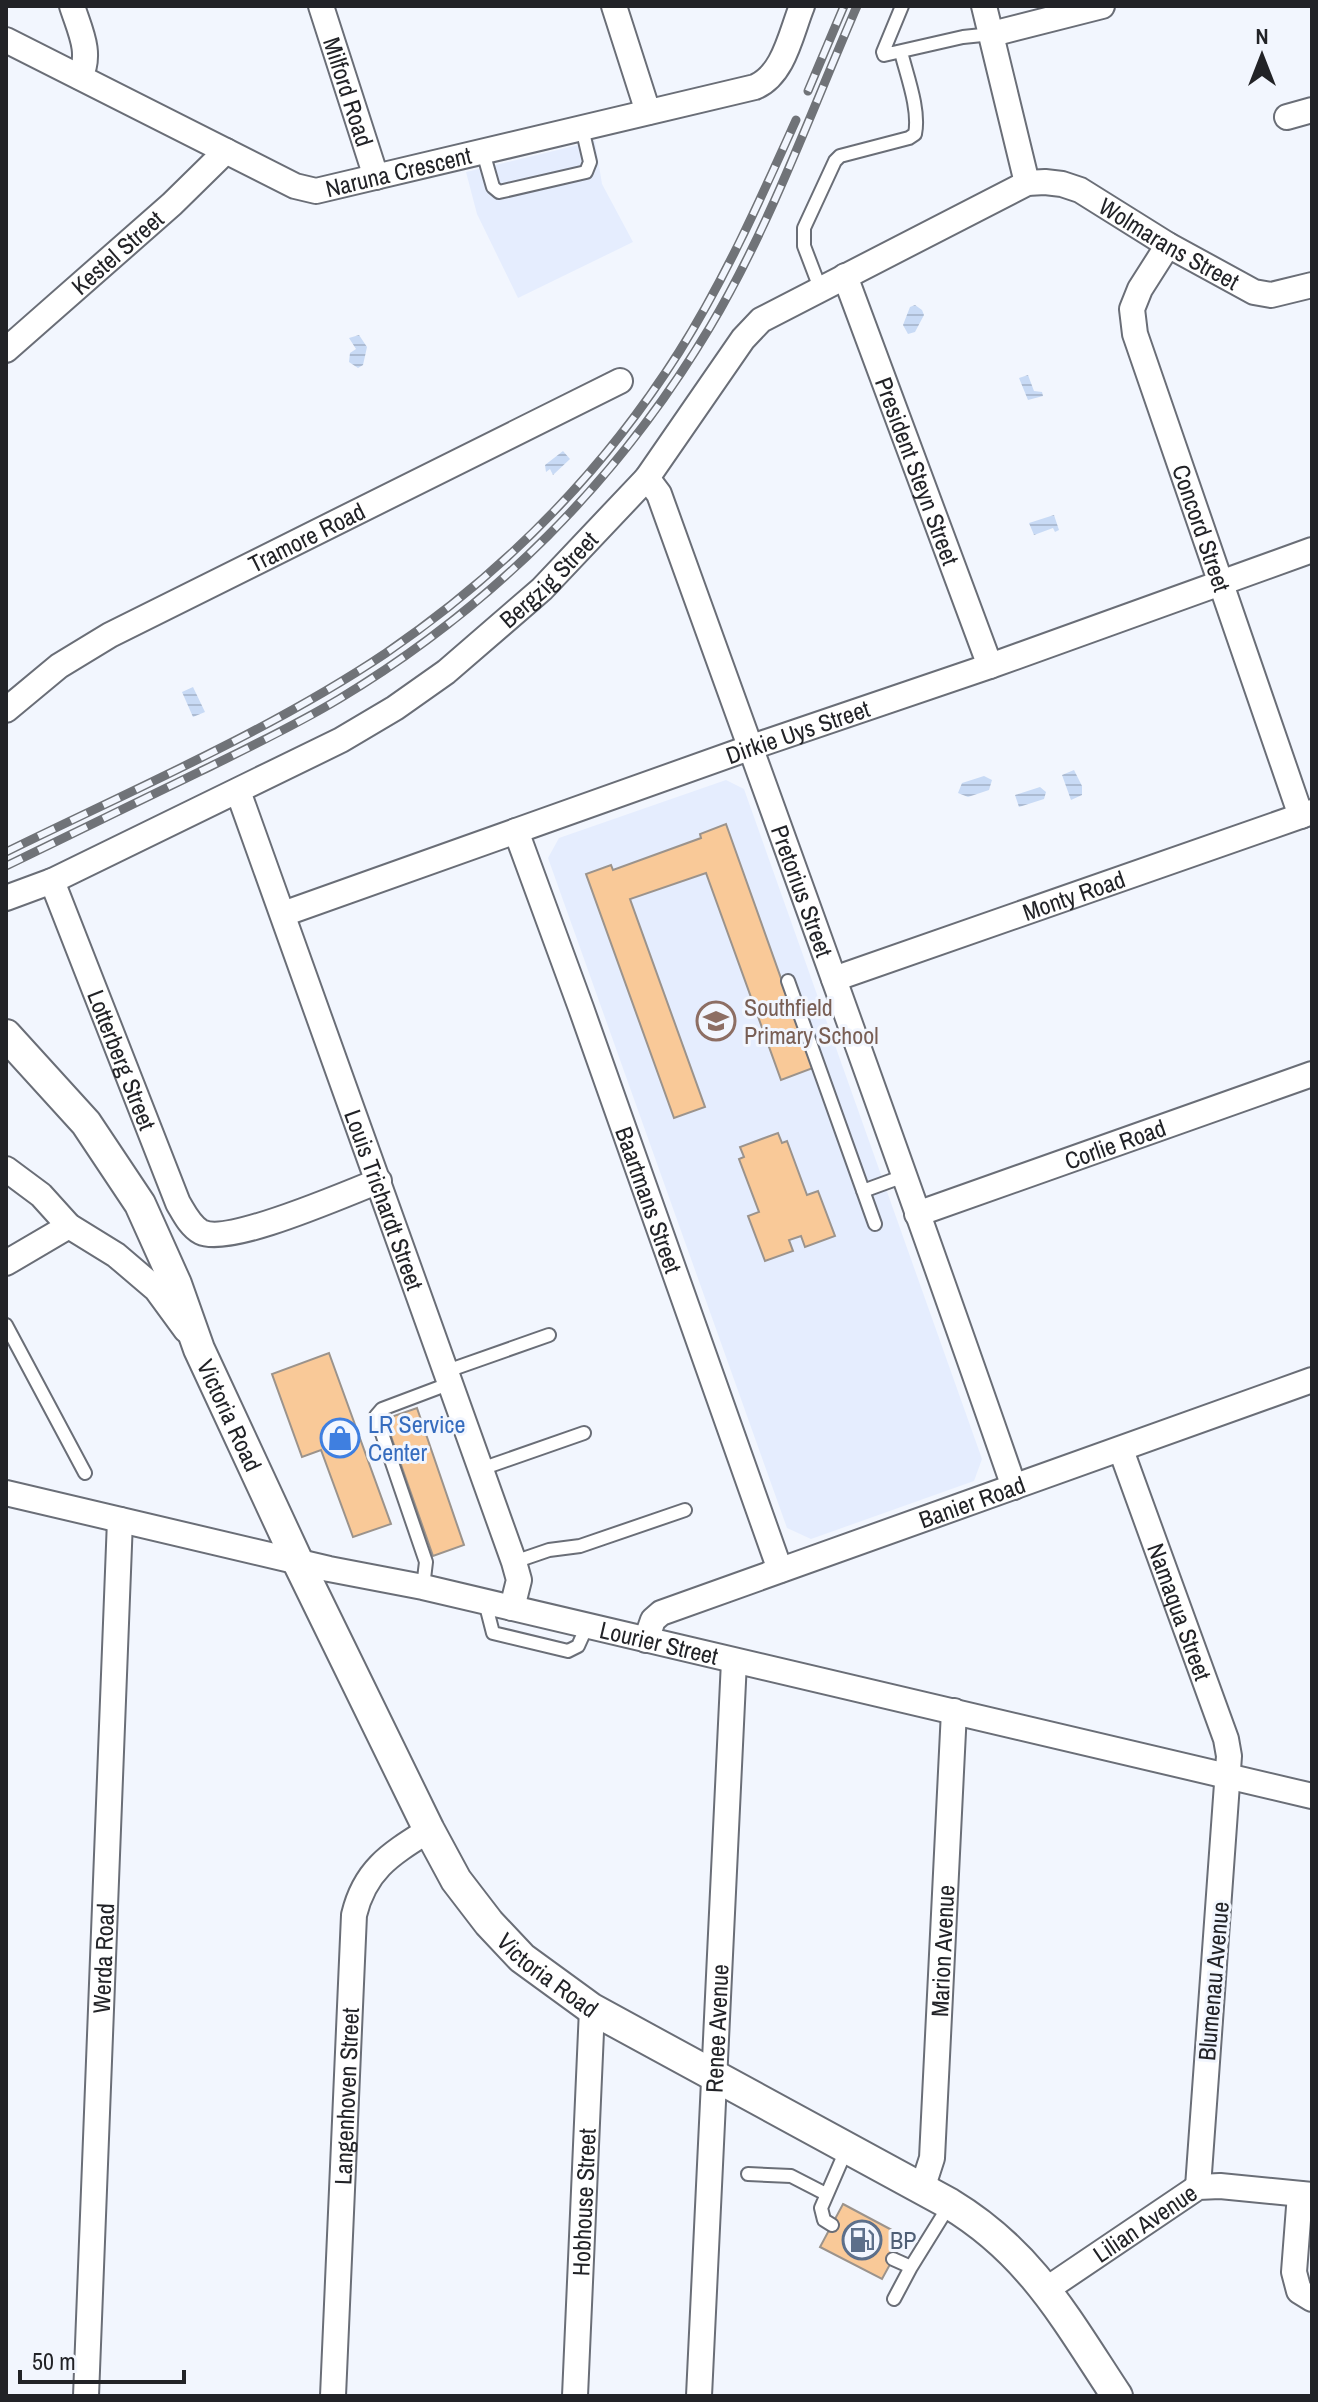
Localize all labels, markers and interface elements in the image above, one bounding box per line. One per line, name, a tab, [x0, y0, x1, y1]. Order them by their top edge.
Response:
north arrow	[1222, 16, 1302, 96]
text: N	[1255, 21, 1269, 51]
street label: Milford Road	[316, 33, 381, 150]
street label: Naruna Crescent	[322, 139, 475, 204]
street label: Wolmarans Street	[1093, 190, 1245, 297]
street label: Kestel Street	[64, 203, 170, 302]
street label: President Steyn Street	[868, 372, 967, 570]
street label: Concord Street	[1165, 460, 1239, 596]
street label: Tramore Road	[243, 495, 370, 580]
street label: Bergzig Street	[492, 524, 605, 635]
street label: Dirkie Uys Street	[721, 692, 874, 771]
street label: Pretorius Street	[764, 821, 841, 962]
street label: Monty Road	[1018, 863, 1129, 928]
street label: Lotterberg Street	[80, 985, 164, 1135]
place label: Southfield Primary School	[744, 991, 879, 1051]
school or university icon: Southfield Primary School	[695, 1000, 737, 1042]
street label: Louis Trichardt Street	[337, 1105, 431, 1295]
street label: Corlie Road	[1060, 1111, 1170, 1176]
street label: Baartmans Street	[608, 1122, 690, 1278]
street label: Victoria Road	[190, 1354, 270, 1476]
place label: LR Service Center	[368, 1408, 465, 1468]
shop icon: LR Service Center	[319, 1417, 361, 1459]
street label: Banier Road	[914, 1468, 1029, 1535]
street label: Namaqua Street	[1140, 1539, 1219, 1685]
street label: Lourier Street	[597, 1613, 722, 1672]
street label: Marion Avenue	[923, 1884, 961, 2018]
street label: Blumenau Avenue	[1190, 1900, 1236, 2062]
street label: Werda Road	[85, 1903, 121, 2014]
street label: Victoria Road	[490, 1926, 605, 2024]
street label: Renee Avenue	[697, 1963, 736, 2094]
street label: Langenhoven Street	[326, 2006, 366, 2186]
street label: Hobhouse Street	[564, 2127, 603, 2277]
street label: Lilian Avenue	[1086, 2176, 1203, 2270]
fuel station icon: BP	[841, 2219, 883, 2261]
place label: BP	[890, 2224, 916, 2256]
scale bar	[20, 2334, 184, 2384]
text: 50 m	[32, 2345, 76, 2377]

